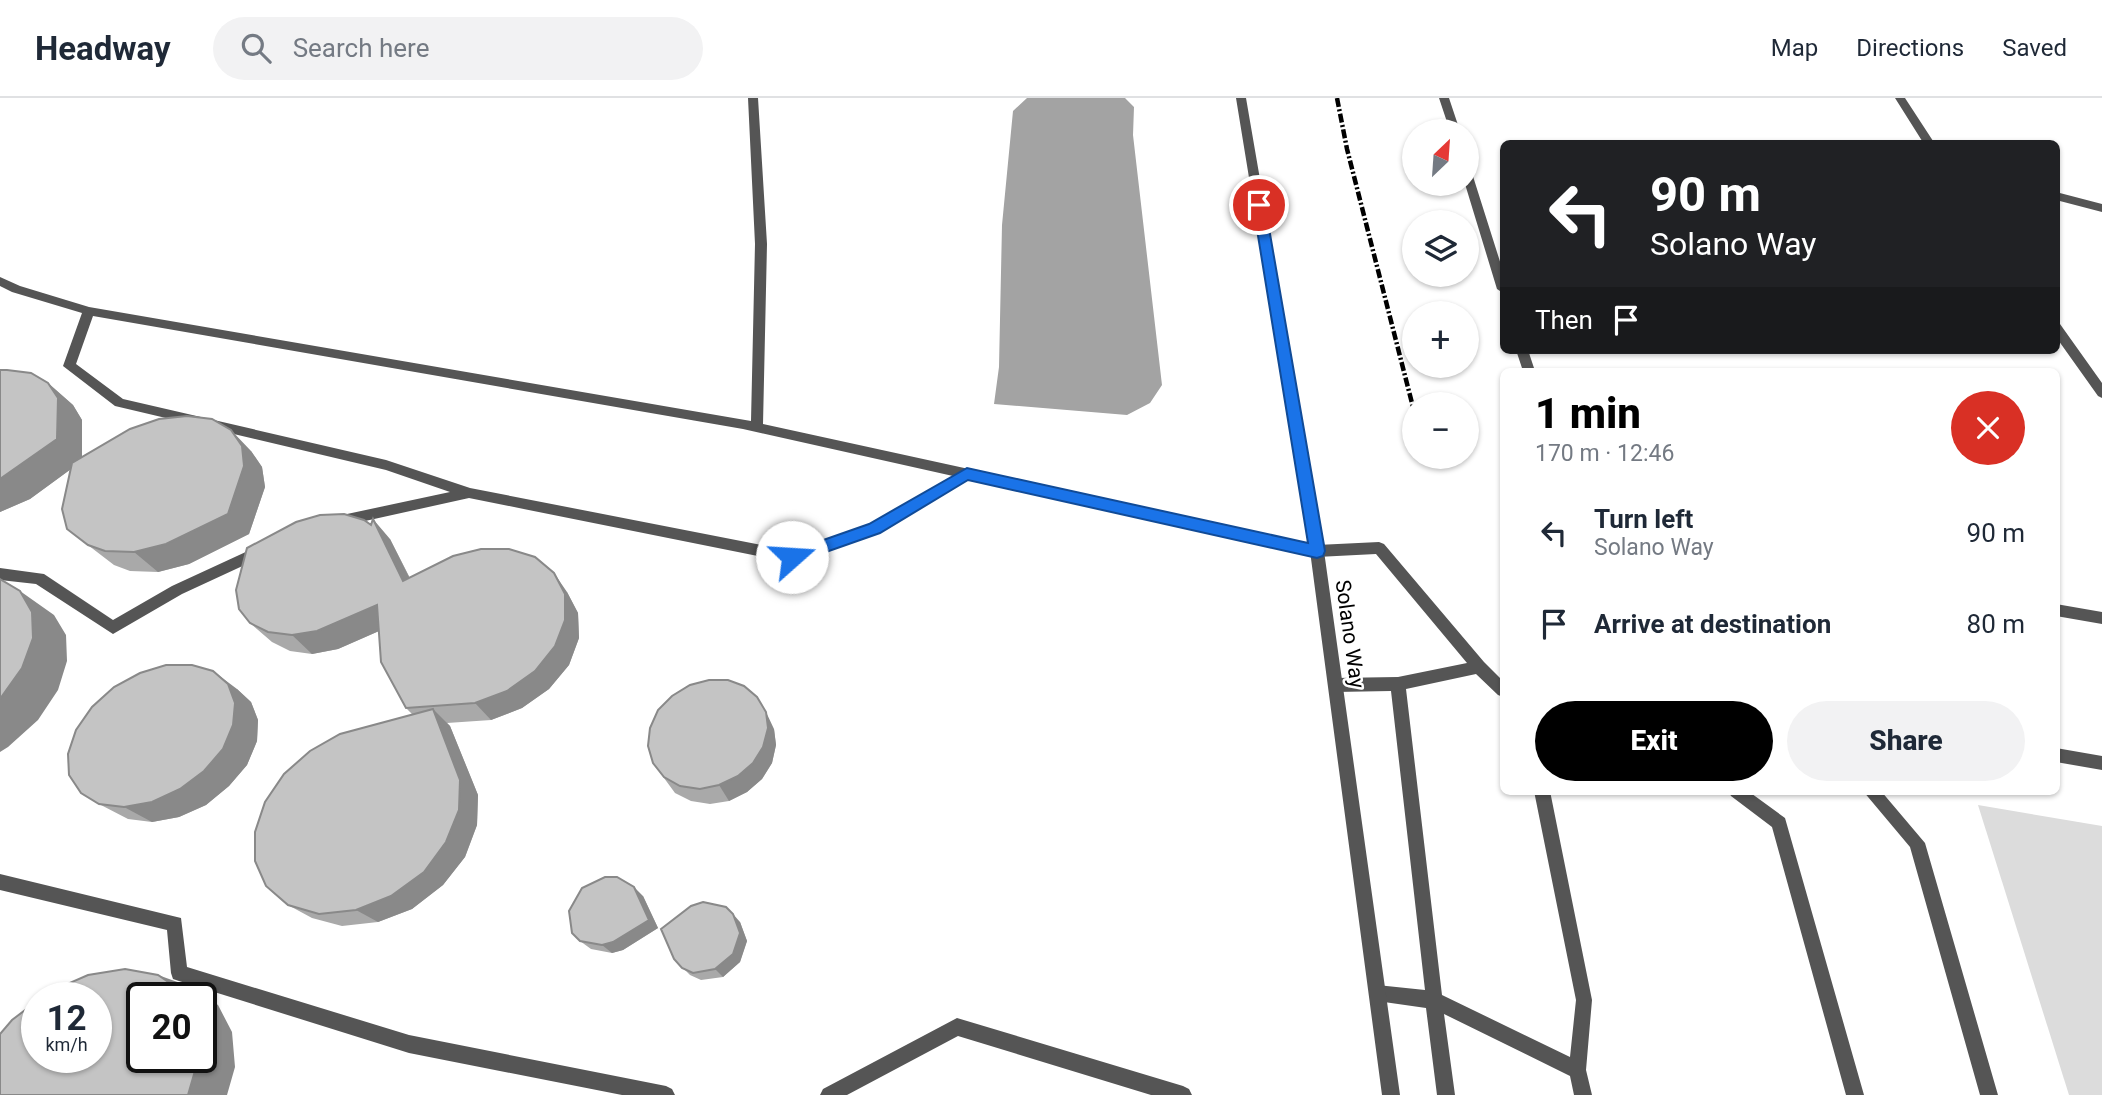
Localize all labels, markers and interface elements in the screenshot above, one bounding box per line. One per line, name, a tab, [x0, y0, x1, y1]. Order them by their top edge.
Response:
search box	[213, 17, 703, 80]
text: Headway	[35, 29, 171, 68]
icon: search	[237, 29, 275, 67]
text: Search here	[293, 33, 429, 63]
text: Map	[1771, 34, 1818, 62]
text: Directions	[1856, 34, 1964, 62]
text: Saved	[2002, 34, 2067, 62]
north arrow	[1402, 119, 1479, 196]
map controls	[1402, 119, 1479, 469]
text: 90 m	[1650, 166, 1761, 223]
icon: left	[1535, 168, 1626, 259]
pin	[1229, 175, 1289, 235]
icon: arrive	[1240, 186, 1278, 224]
button: layers	[1402, 210, 1479, 287]
text: Solano Way	[1650, 225, 1816, 263]
button: +	[1402, 301, 1479, 378]
icon: arrive	[1607, 301, 1645, 339]
text: Then	[1535, 305, 1593, 335]
text: 1 min	[1535, 389, 1641, 438]
button: close	[1951, 391, 2025, 465]
button: −	[1402, 392, 1479, 469]
text: 170 m · 12:46	[1535, 440, 1674, 467]
text: Turn left	[1594, 504, 1693, 534]
icon: left	[1535, 514, 1573, 552]
text: 90 m	[1967, 518, 2025, 548]
position arrow	[755, 520, 829, 594]
text: Solano Way	[1594, 534, 1714, 561]
street label: Solano Way	[1331, 578, 1369, 690]
icon: arrive	[1535, 605, 1573, 643]
text: Arrive at destination	[1594, 609, 1831, 639]
text: 80 m	[1967, 609, 2025, 639]
button: Exit	[1535, 701, 1773, 781]
button: Share	[1787, 701, 2025, 781]
speed limit sign: 20	[126, 982, 217, 1073]
text: 12	[46, 998, 87, 1039]
text: km/h	[45, 1034, 88, 1055]

